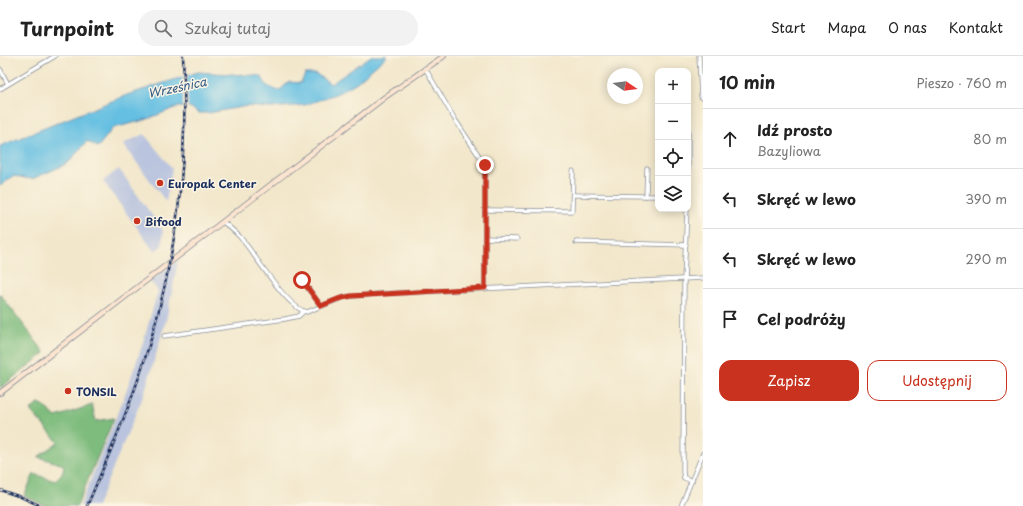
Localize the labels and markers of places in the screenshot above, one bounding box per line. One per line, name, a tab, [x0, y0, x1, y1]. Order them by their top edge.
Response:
place label: Europak Center	[168, 175, 257, 192]
marker: Europak Center	[155, 178, 165, 188]
place label: Bifood	[145, 213, 182, 230]
marker: Bifood	[132, 216, 142, 226]
place label: TONSIL	[76, 383, 117, 400]
marker: TONSIL	[63, 386, 73, 396]

